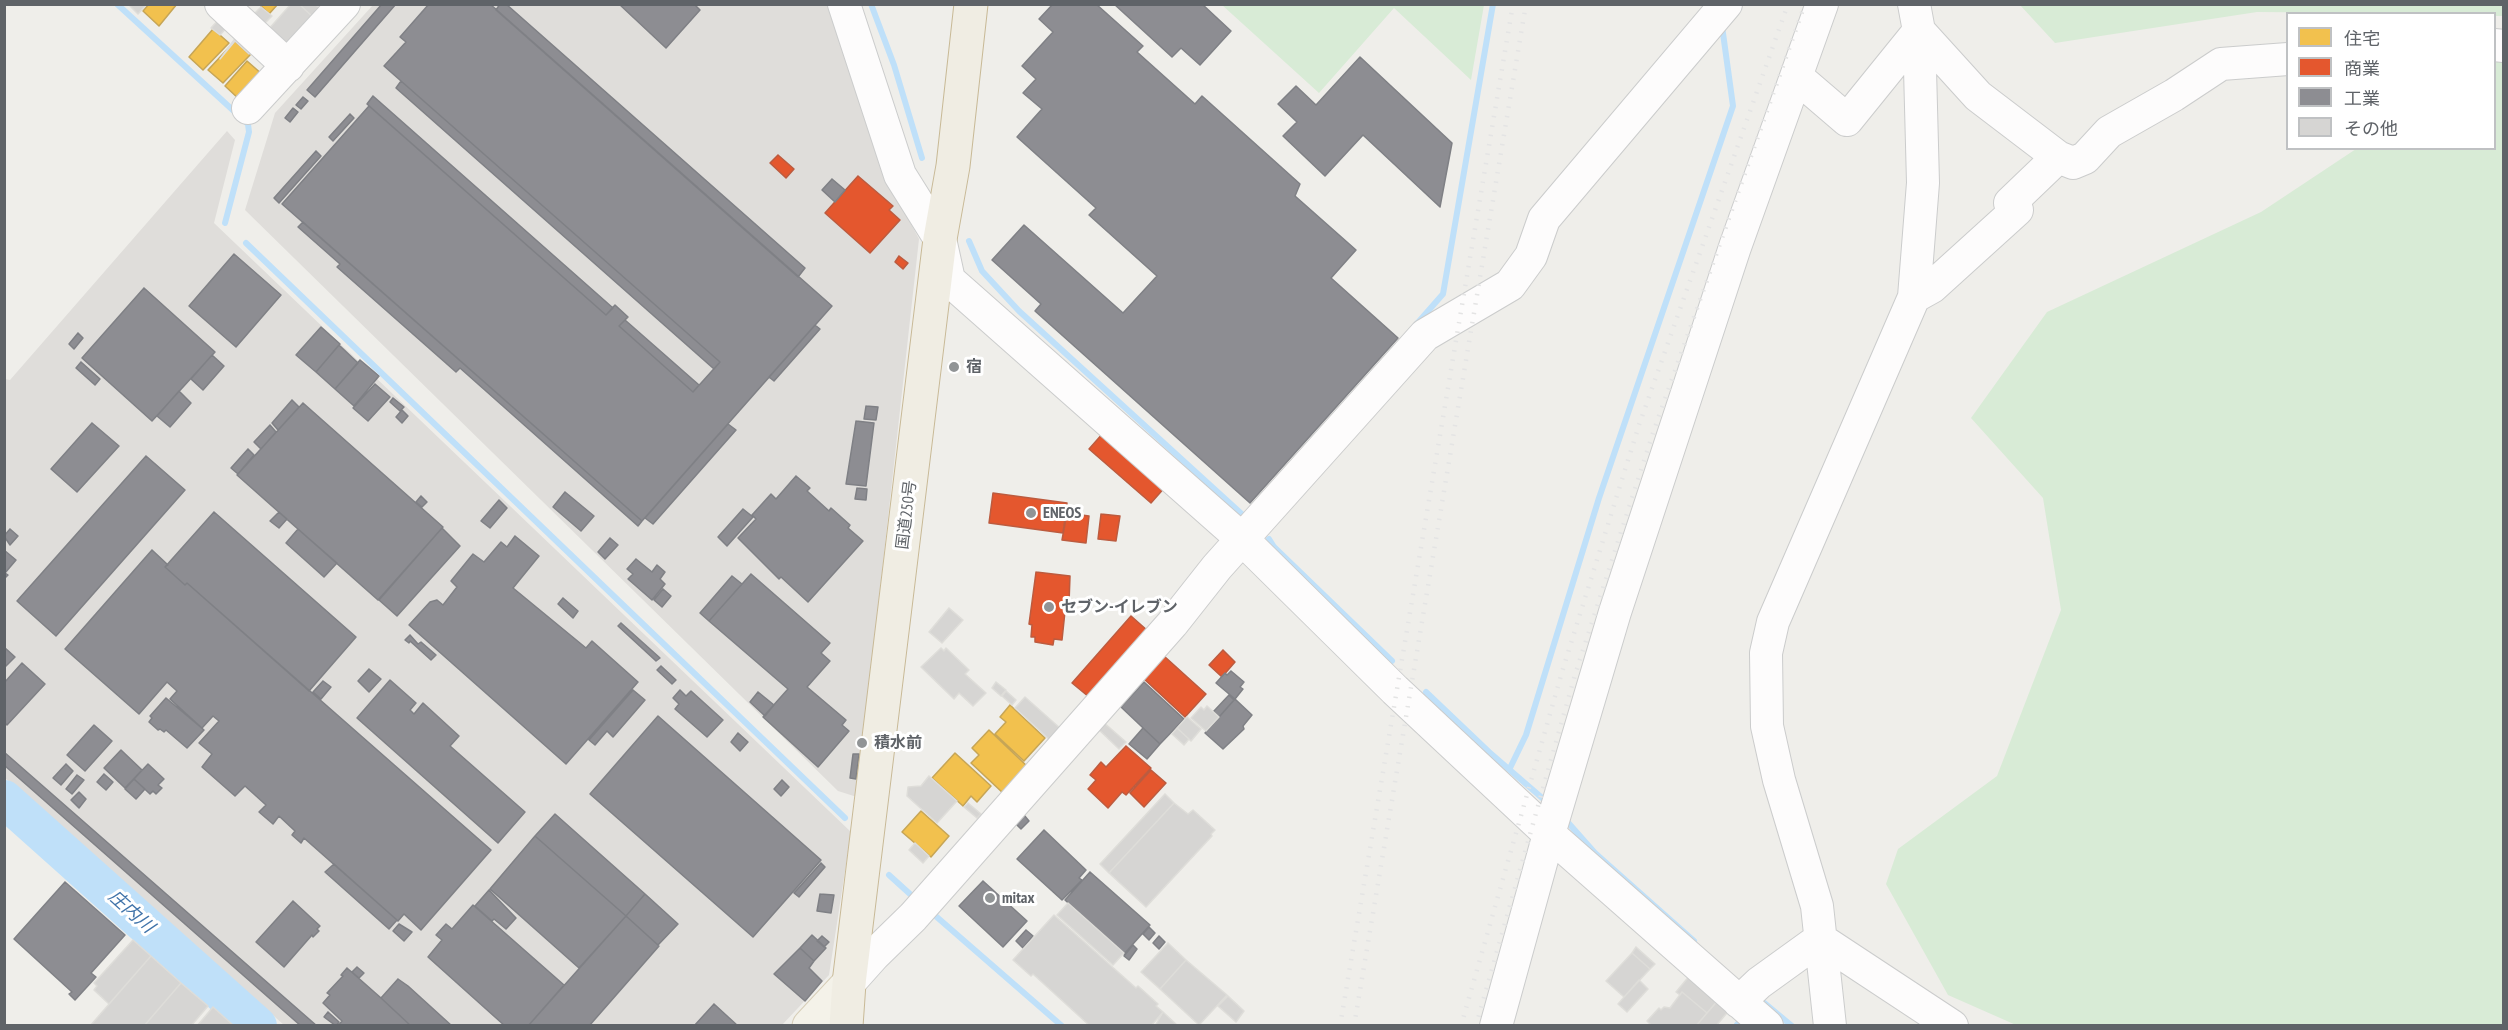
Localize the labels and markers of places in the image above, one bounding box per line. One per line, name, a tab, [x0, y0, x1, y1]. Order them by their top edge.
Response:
place label: 宿	[966, 357, 982, 377]
marker: 宿	[947, 360, 961, 374]
place label: ENEOS	[1043, 503, 1081, 523]
marker: ENEOS	[1024, 506, 1038, 520]
place label: セブン-イレブン	[1061, 597, 1178, 617]
marker: セブン-イレブン	[1042, 600, 1056, 614]
place label: 積水前	[874, 733, 922, 753]
marker: 積水前	[855, 736, 869, 750]
place label: mitax	[1002, 888, 1034, 908]
marker: mitax	[983, 891, 997, 905]

